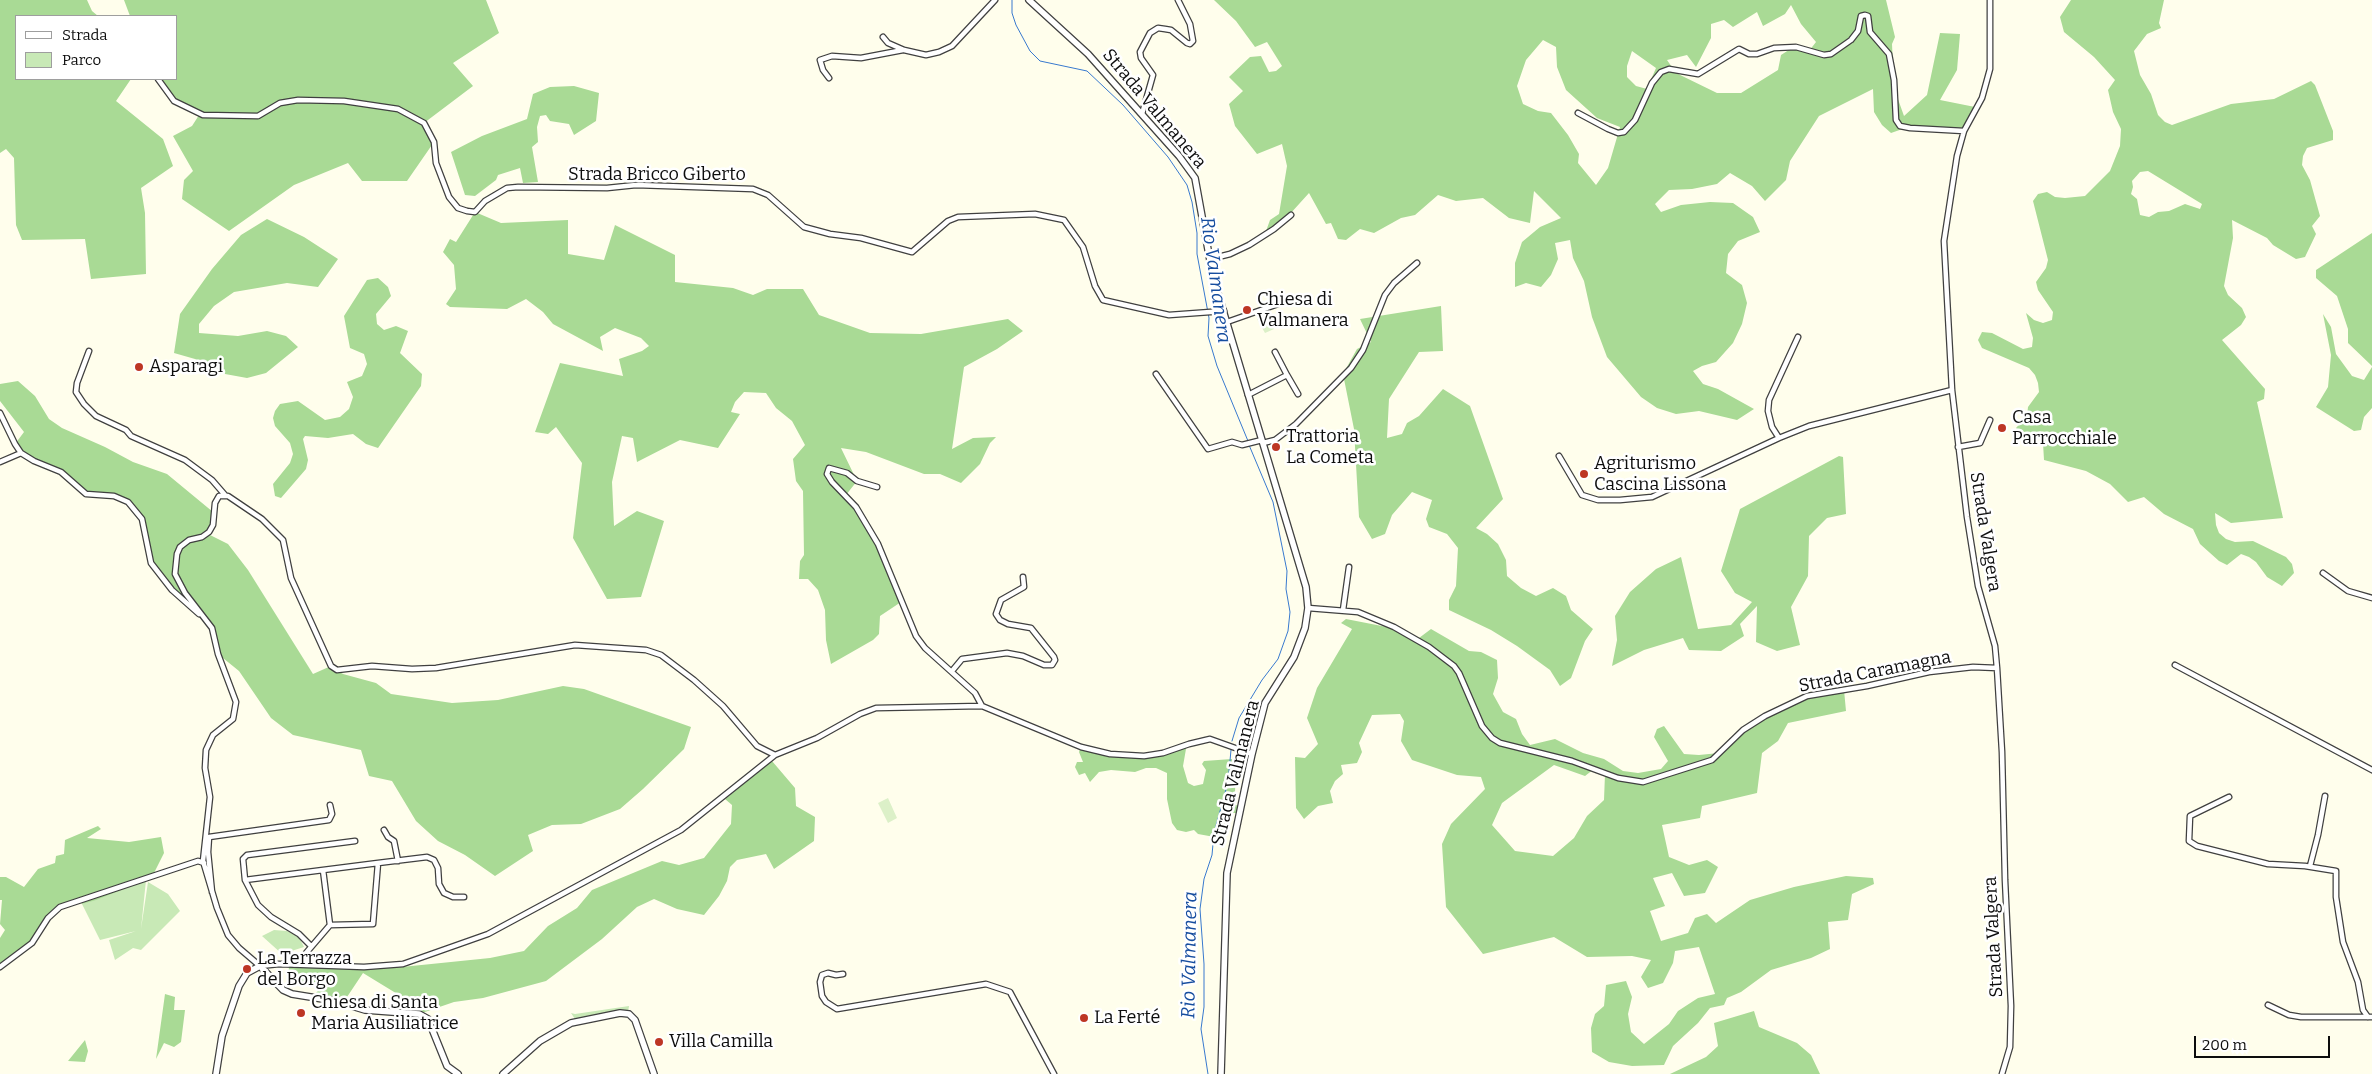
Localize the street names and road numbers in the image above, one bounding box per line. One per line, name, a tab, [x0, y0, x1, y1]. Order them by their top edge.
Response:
street label: Strada Valmanera	[1098, 45, 1210, 173]
street label: Strada Bricco Giberto	[568, 164, 746, 186]
street label: Strada Valgera	[1965, 471, 2005, 593]
street label: Strada Caramagna	[1797, 647, 1953, 697]
street label: Strada Valmanera	[1207, 698, 1265, 848]
street label: Strada Valgera	[1980, 876, 2008, 998]

